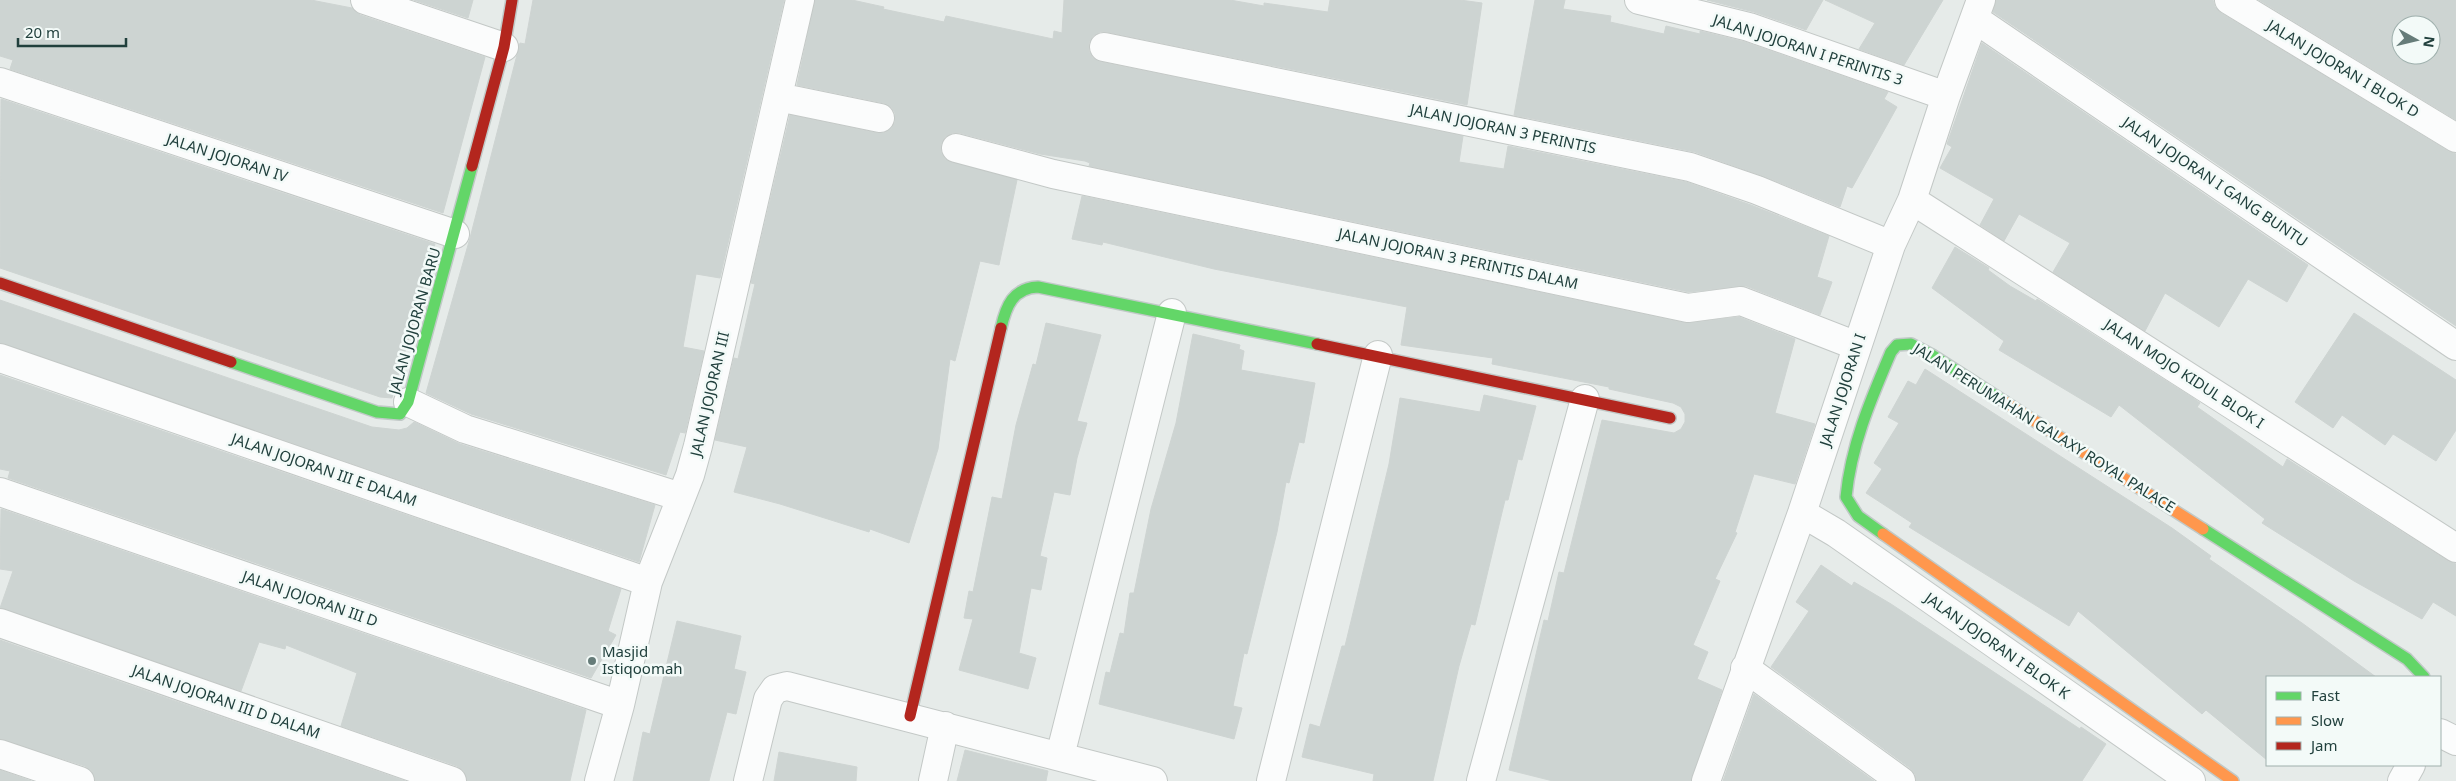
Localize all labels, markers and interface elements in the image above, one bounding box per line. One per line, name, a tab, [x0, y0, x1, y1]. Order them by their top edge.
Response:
street label: JALAN JOJORAN I PERINTIS 3	[1709, 8, 1906, 89]
street label: JALAN JOJORAN I BLOK D	[2262, 14, 2423, 122]
scale bar	[18, 15, 125, 47]
north arrow	[2391, 15, 2441, 65]
text: 20 m	[25, 22, 60, 42]
text: N	[2419, 35, 2440, 49]
street label: JALAN JOJORAN 3 PERINTIS	[1406, 98, 1598, 158]
street label: JALAN JOJORAN I GANG BUNTU	[2117, 110, 2312, 251]
street label: JALAN JOJORAN IV	[162, 127, 290, 186]
street label: JALAN JOJORAN 3 PERINTIS DALAM	[1334, 222, 1580, 293]
street label: JALAN JOJORAN BARU	[383, 245, 445, 398]
street label: JALAN MOJO KIDUL BLOK I	[2099, 313, 2268, 432]
street label: JALAN JOJORAN III	[684, 329, 733, 460]
street label: JALAN JOJORAN I	[1814, 331, 1870, 450]
street label: JALAN PERUMAHAN GALAXY ROYAL PALACE	[1908, 337, 2179, 516]
street label: JALAN JOJORAN III E DALAM	[227, 427, 420, 510]
street label: JALAN JOJORAN III D	[238, 565, 381, 631]
street label: JALAN JOJORAN I BLOK K	[1919, 586, 2075, 703]
place label: Masjid Istiqoomah	[602, 641, 683, 678]
marker: Masjid Istiqoomah	[586, 655, 598, 667]
street label: JALAN JOJORAN III D DALAM	[128, 659, 323, 743]
legend	[2266, 676, 2441, 766]
text: Fast	[2311, 685, 2340, 705]
text: Slow	[2311, 710, 2344, 730]
text: Jam	[2309, 735, 2338, 755]

